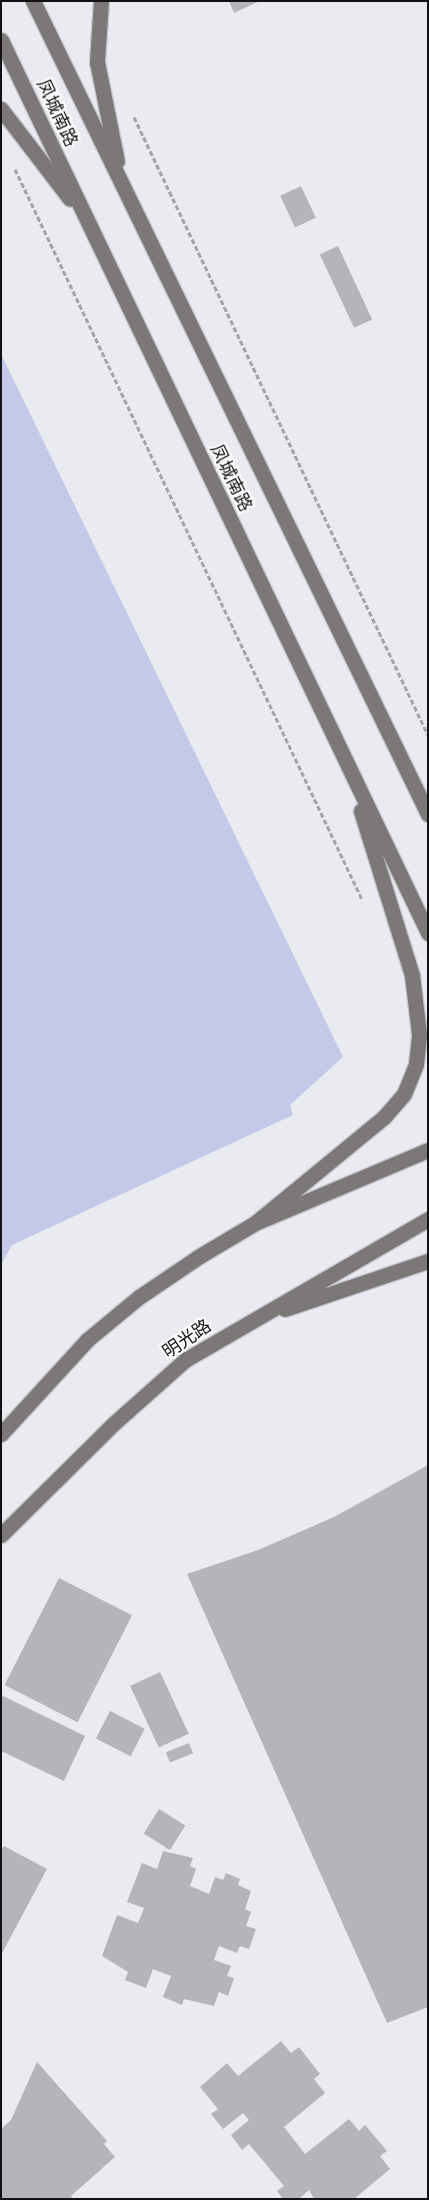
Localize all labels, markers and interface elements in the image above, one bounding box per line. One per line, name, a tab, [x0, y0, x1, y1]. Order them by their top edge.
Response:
street label: 凤城南路	[32, 76, 82, 150]
street label: 凤城南路	[206, 441, 256, 515]
street label: 明光路	[159, 1315, 215, 1363]

